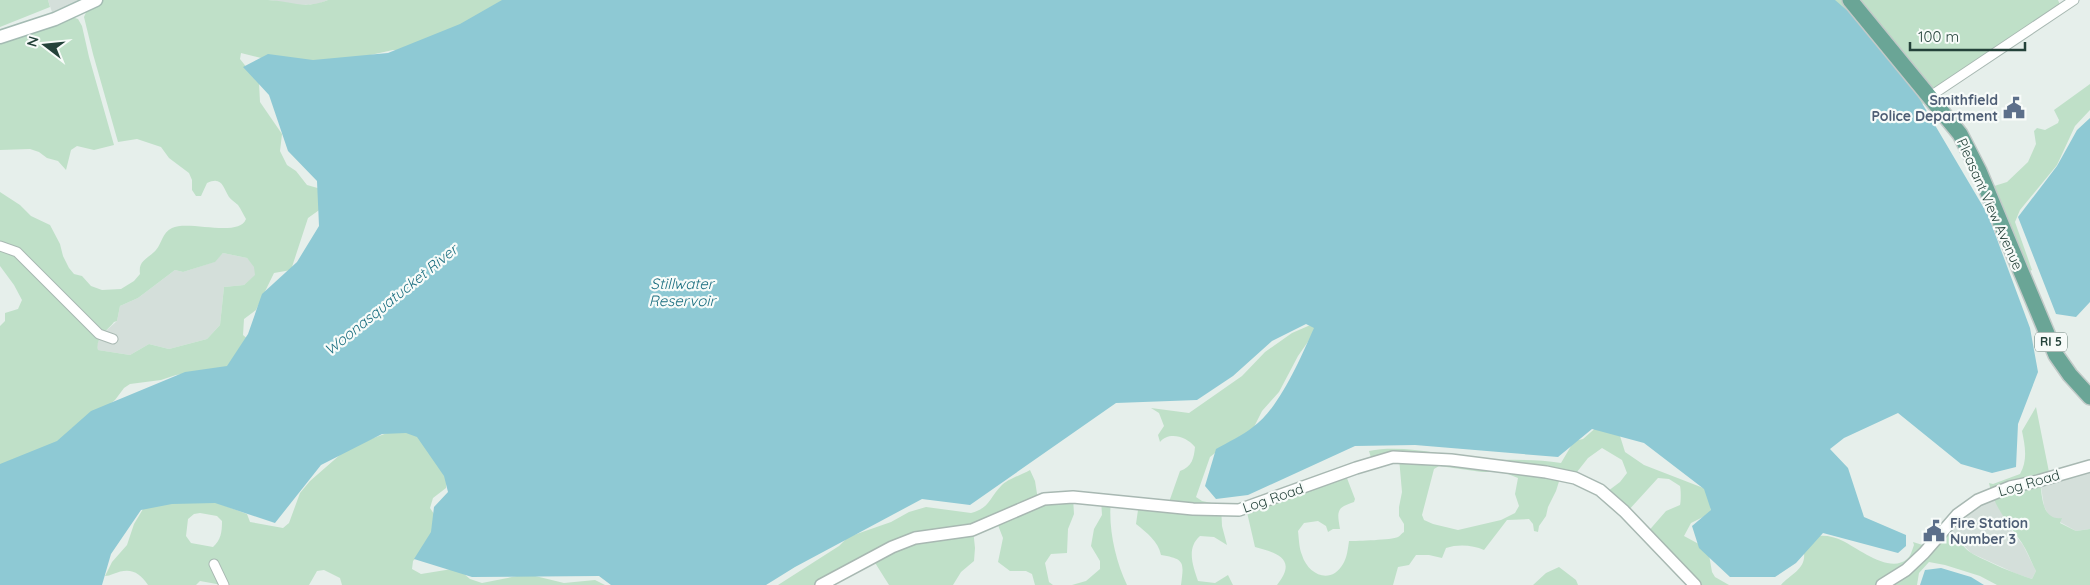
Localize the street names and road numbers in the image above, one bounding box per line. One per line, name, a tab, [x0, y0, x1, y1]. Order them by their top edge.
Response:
street label: Pleasant View Avenue	[1953, 135, 2027, 273]
road number: RI 5	[2035, 332, 2067, 352]
street label: Log Road	[1996, 466, 2062, 500]
street label: Log Road	[1240, 479, 1306, 517]

